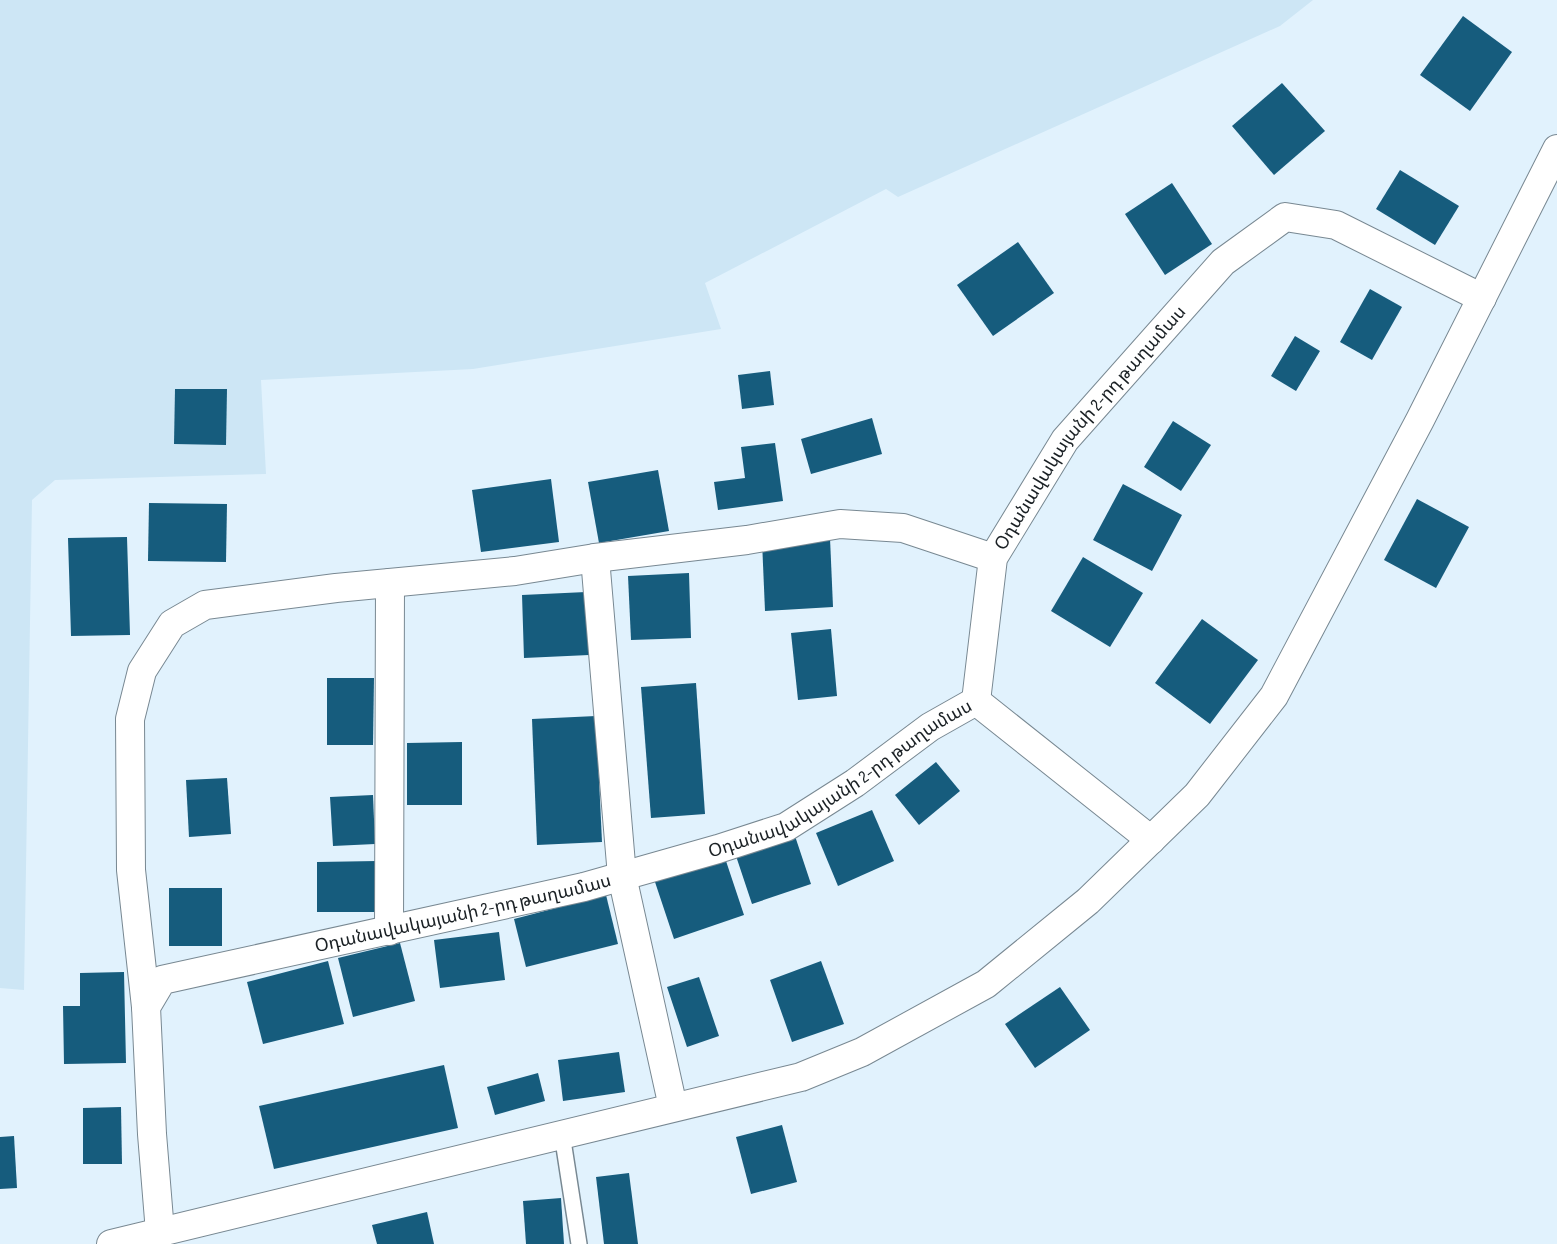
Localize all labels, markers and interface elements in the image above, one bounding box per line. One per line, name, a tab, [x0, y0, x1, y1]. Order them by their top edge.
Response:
street label: Օդանավակայանի 2-րդ թաղամաս	[990, 301, 1190, 554]
street label: Օդանավակայանի 2-րդ թաղամաս	[706, 695, 976, 862]
street label: Օդանավակայանի 2-րդ թաղամաս	[313, 869, 613, 957]

